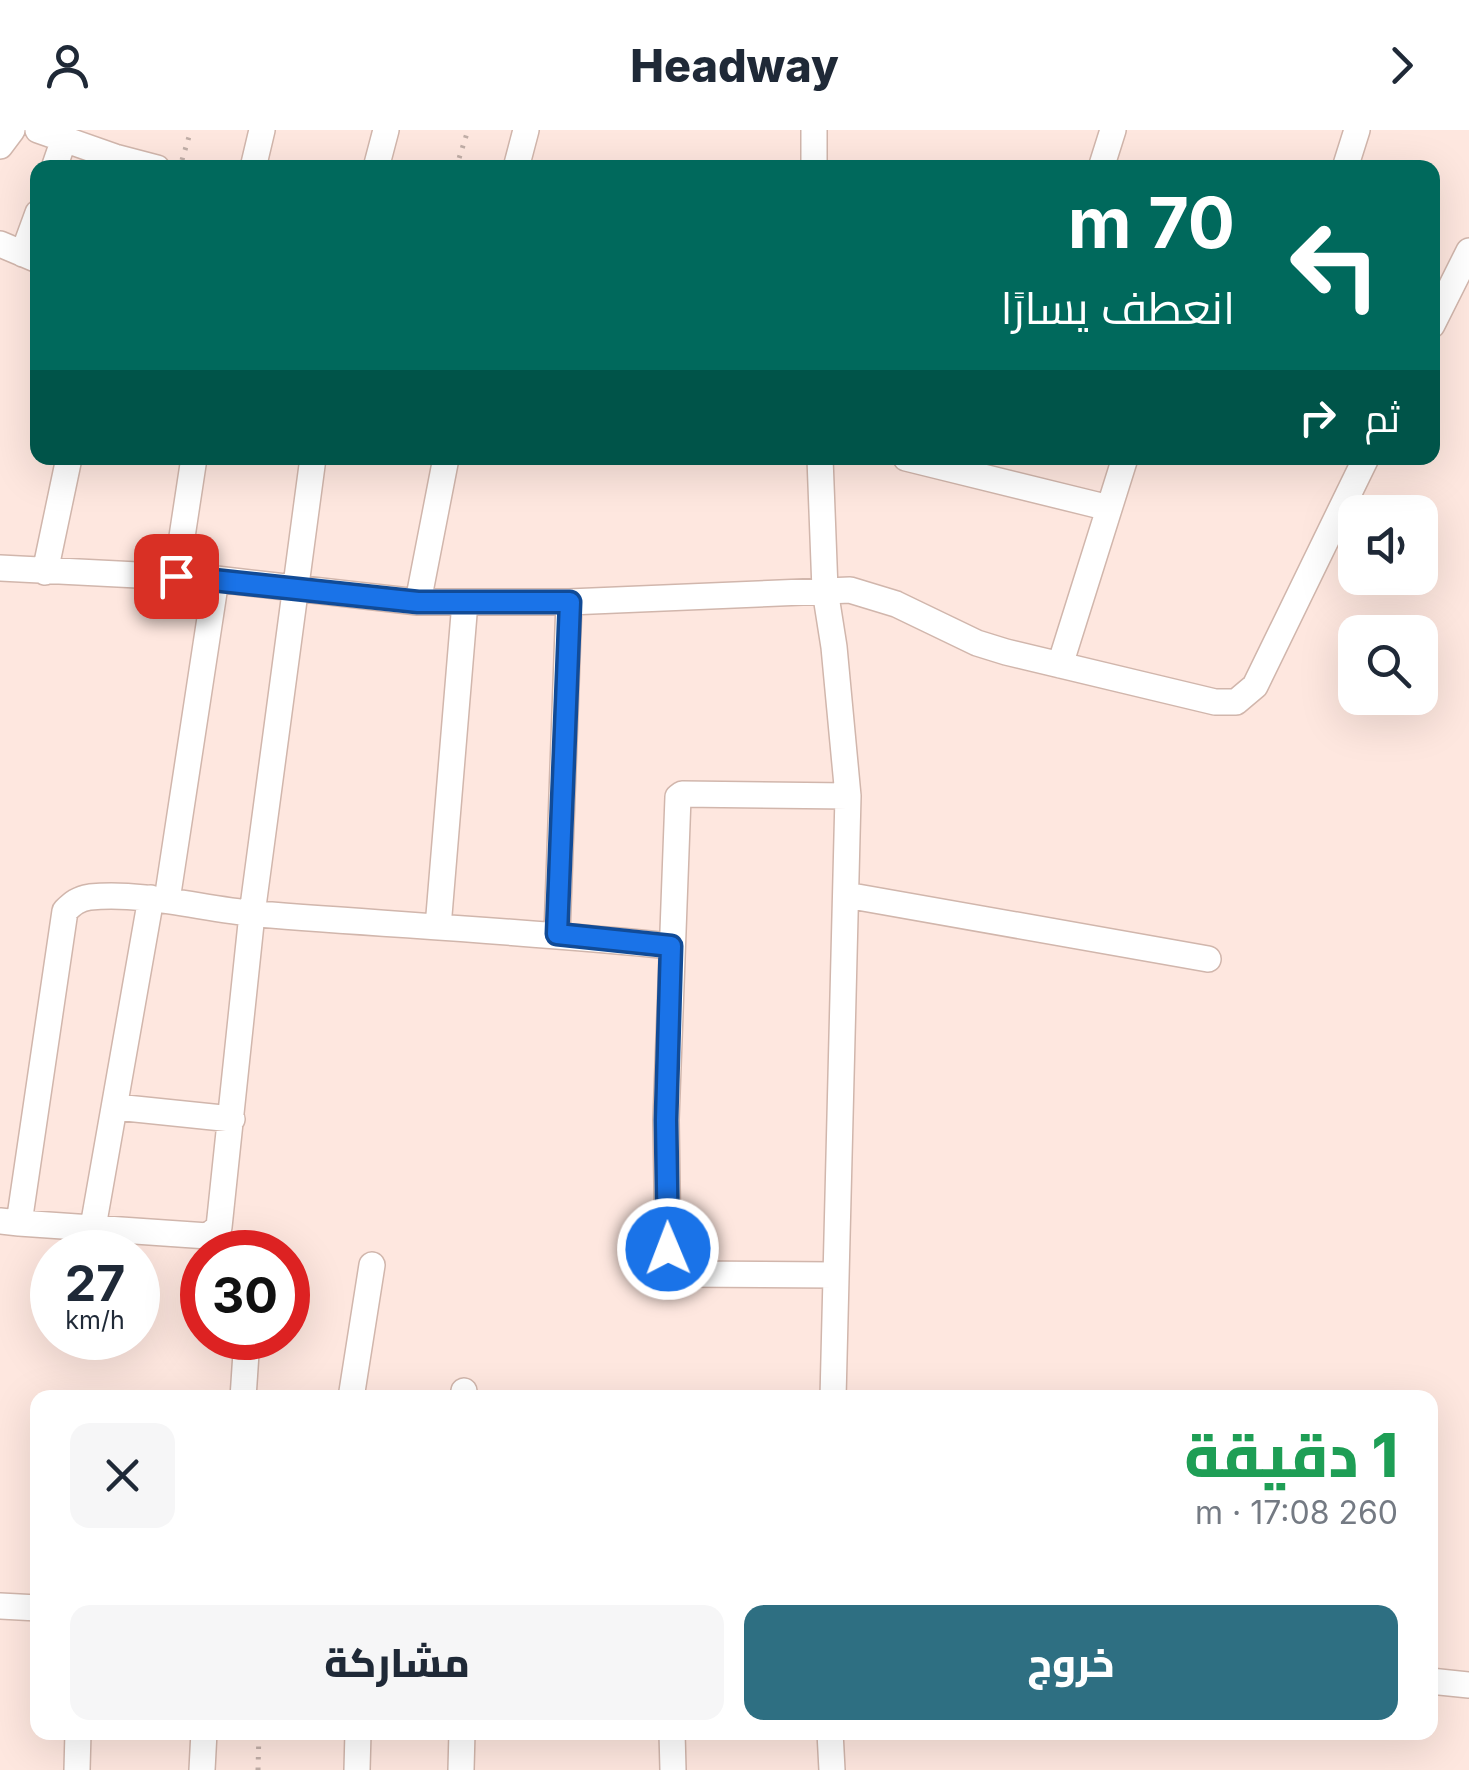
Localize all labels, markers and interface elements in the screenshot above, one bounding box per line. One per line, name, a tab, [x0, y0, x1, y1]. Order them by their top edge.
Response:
icon: person	[40, 38, 95, 93]
text: Headway	[630, 38, 839, 93]
icon: forward	[1374, 38, 1429, 93]
text: 70 m	[1068, 180, 1235, 265]
icon: left	[1270, 200, 1400, 330]
text: انعطف يسارًا	[1000, 280, 1235, 335]
icon: right	[1290, 390, 1345, 445]
text: ثم	[1365, 395, 1400, 441]
map controls	[1338, 495, 1438, 715]
button: sound	[1338, 495, 1438, 595]
pin	[134, 534, 219, 619]
icon: arrive	[149, 549, 204, 604]
button: search	[1338, 615, 1438, 715]
position arrow	[616, 1197, 720, 1301]
speed limit sign: 30	[180, 1230, 310, 1360]
text: 27	[65, 1253, 125, 1313]
text: km/h	[65, 1305, 125, 1335]
text: 1 دقيقة	[1184, 1419, 1398, 1491]
button: close	[70, 1423, 175, 1528]
text: 260 m · 17:08	[1195, 1493, 1398, 1532]
button: مشاركة	[70, 1605, 724, 1720]
button: خروج	[744, 1605, 1398, 1720]

